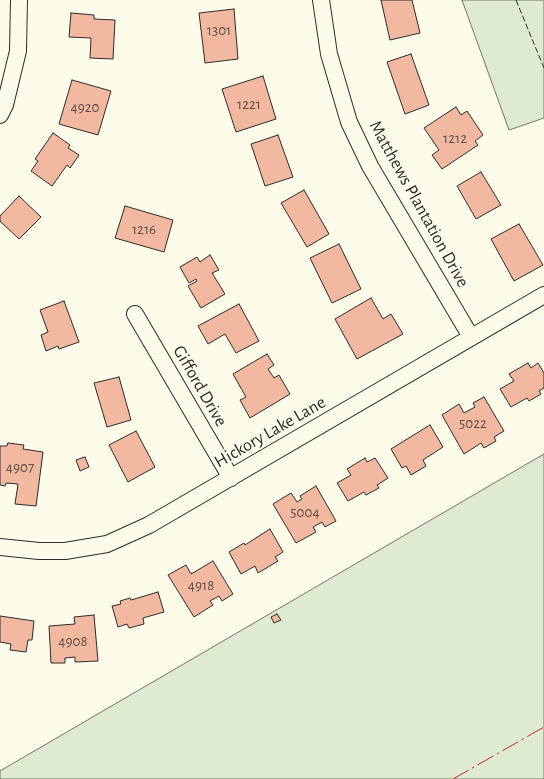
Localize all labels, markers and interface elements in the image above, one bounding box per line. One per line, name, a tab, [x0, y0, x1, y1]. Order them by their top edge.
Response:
house number: 1301	[207, 21, 231, 39]
house number: 1221	[237, 95, 261, 113]
house number: 4920	[70, 98, 100, 116]
street label: Matthews Plantation Drive	[364, 117, 474, 291]
house number: 1212	[443, 129, 467, 147]
house number: 1216	[132, 220, 156, 238]
street label: Gifford Drive	[168, 342, 232, 430]
street label: Hickory Lake Lane	[210, 391, 330, 473]
house number: 5022	[459, 414, 487, 432]
house number: 4907	[6, 458, 34, 476]
house number: 5004	[290, 503, 320, 521]
house number: 4918	[188, 576, 214, 594]
house number: 4908	[58, 632, 88, 650]

